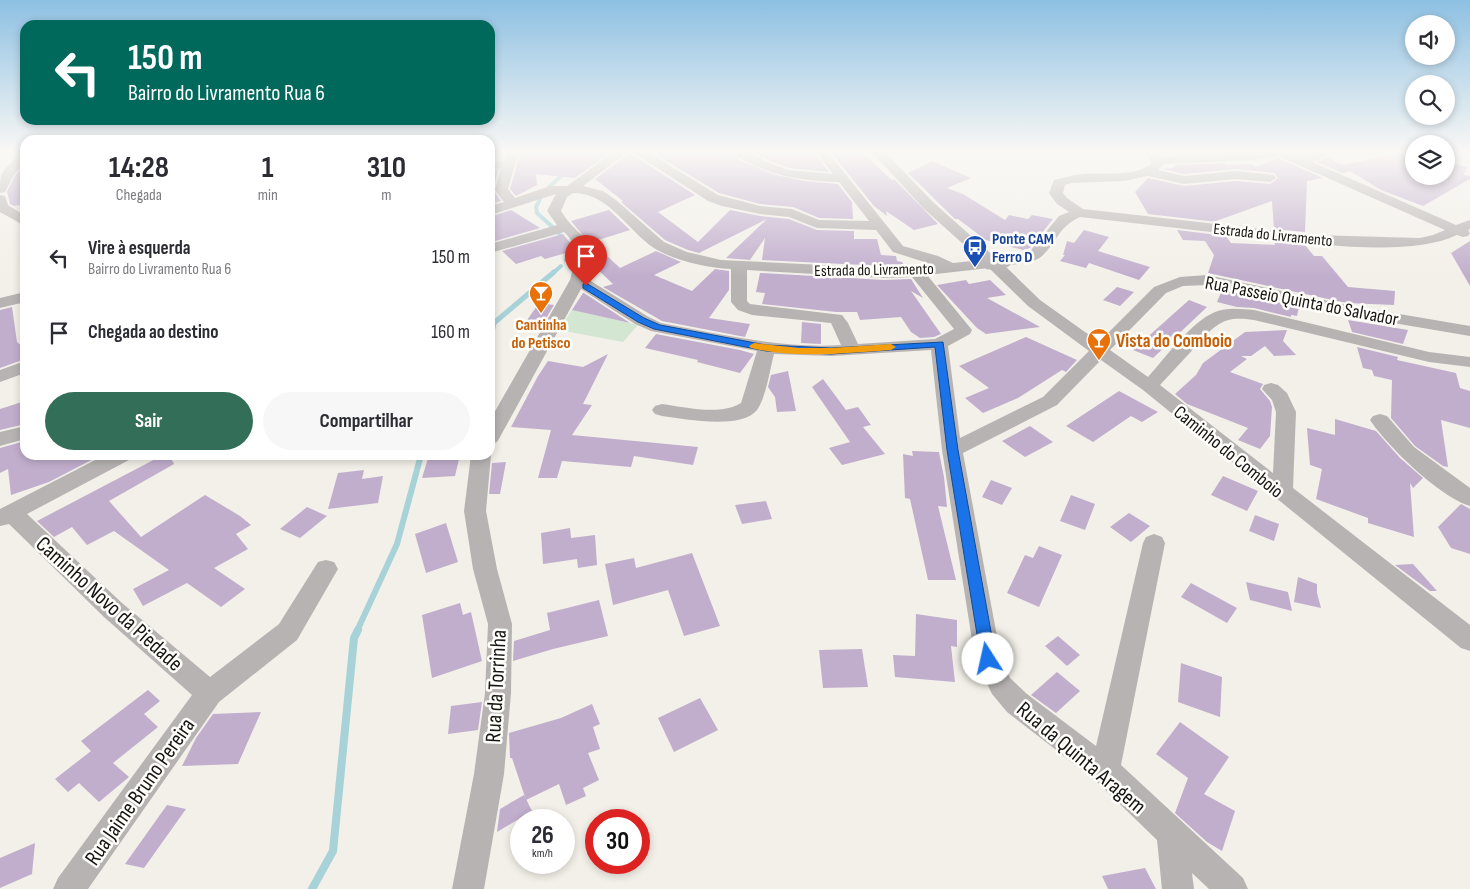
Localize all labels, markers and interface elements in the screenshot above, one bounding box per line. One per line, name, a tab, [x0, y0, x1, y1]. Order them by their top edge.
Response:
map controls	[1405, 15, 1455, 185]
button: sound	[1405, 15, 1455, 65]
text: 150 m	[128, 37, 202, 80]
icon: left	[45, 40, 110, 105]
button: search	[1405, 75, 1455, 125]
text: Bairro do Livramento Rua 6	[128, 80, 325, 107]
button: layers	[1405, 135, 1455, 185]
text: 14:28	[109, 150, 169, 186]
text: 1	[262, 150, 274, 186]
text: 310	[367, 150, 406, 186]
text: Chegada	[116, 186, 162, 205]
text: min	[258, 186, 278, 205]
text: m	[381, 186, 392, 205]
street label: Estrada do Livramento	[1212, 220, 1333, 251]
place label: Ponte CAM Ferro D	[992, 230, 1054, 267]
bus stop icon: Ponte CAM Ferro D	[962, 234, 988, 268]
pin	[565, 235, 607, 286]
text: Vire à esquerda	[88, 237, 190, 260]
icon: arrive	[572, 242, 600, 270]
icon: left	[45, 244, 73, 272]
text: 150 m	[432, 246, 470, 269]
text: Bairro do Livramento Rua 6	[88, 260, 231, 279]
street label: Estrada do Livramento	[814, 260, 934, 281]
street label: Rua Passeio Quinta do Salvador	[1203, 271, 1401, 332]
bar icon: Cantinha do Petisco	[528, 280, 554, 314]
place label: Cantinha do Petisco	[512, 316, 570, 353]
icon: arrive	[45, 319, 73, 347]
text: Chegada ao destino	[88, 321, 218, 344]
text: 160 m	[431, 321, 470, 344]
bar icon: Vista do Comboio	[1086, 327, 1112, 361]
place label: Vista do Comboio	[1116, 330, 1232, 353]
button: Sair	[45, 392, 253, 450]
button: Compartilhar	[263, 392, 470, 450]
street label: Caminho do Comboio	[1169, 401, 1287, 503]
street label: Caminho Novo da Piedade	[30, 531, 188, 677]
street label: Rua da Torrinha	[480, 629, 513, 743]
position arrow	[961, 632, 1013, 684]
street label: Rua da Quinta Aragem	[1011, 696, 1151, 820]
street label: Rua Jaime Bruno Pereira	[79, 713, 201, 871]
speed limit sign: 30	[585, 809, 650, 874]
text: 26	[531, 820, 554, 851]
text: km/h	[532, 846, 553, 861]

